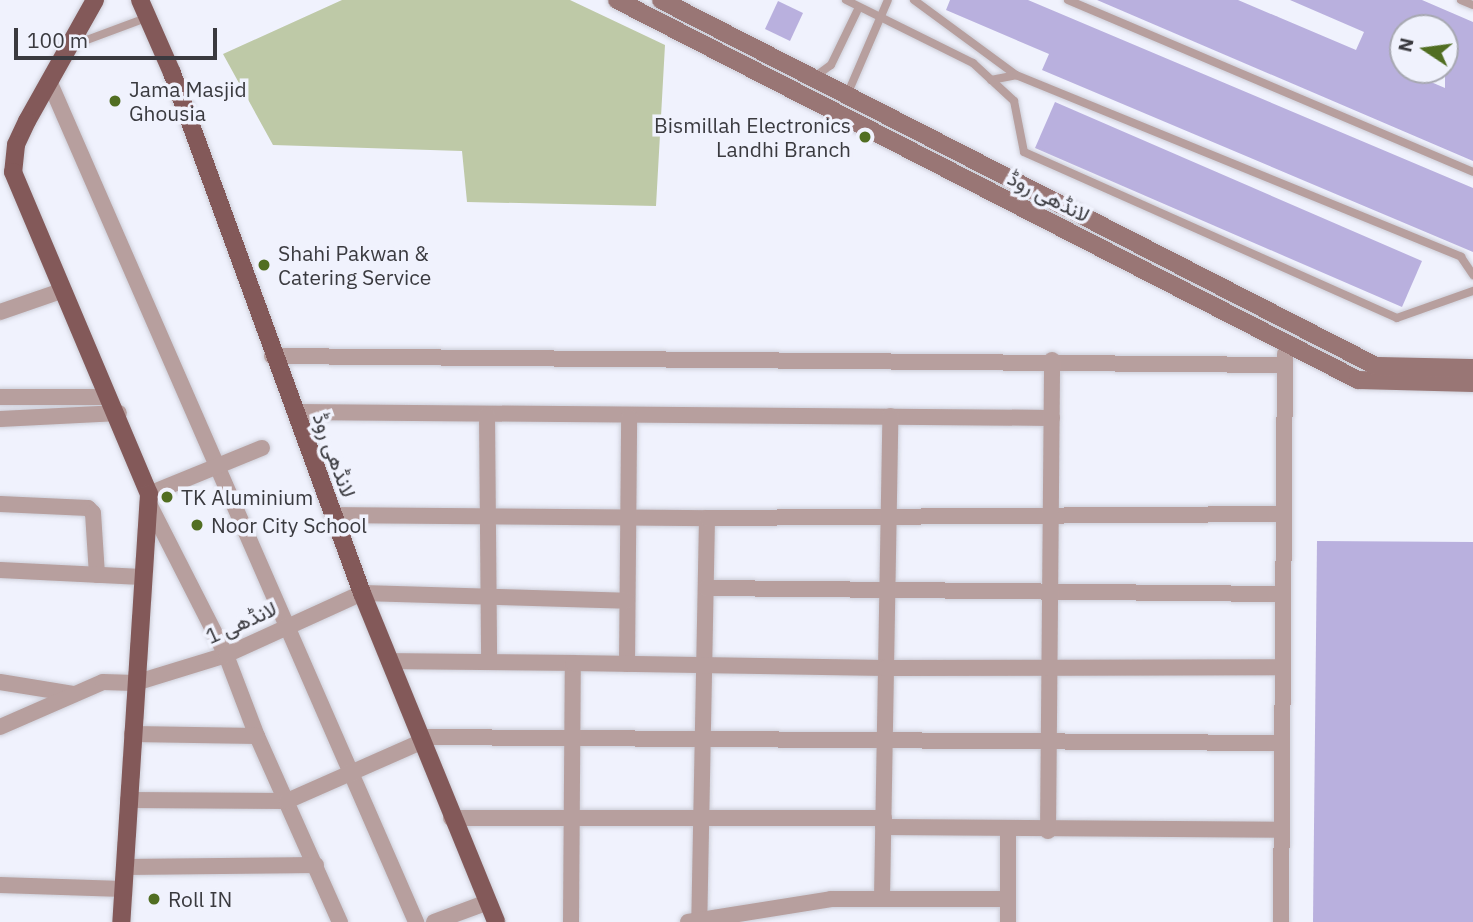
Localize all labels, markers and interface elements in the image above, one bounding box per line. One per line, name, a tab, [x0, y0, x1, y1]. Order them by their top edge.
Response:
scale bar	[18, 14, 220, 58]
north arrow	[1389, 14, 1459, 84]
text: 100 m	[27, 26, 88, 54]
text: N	[1392, 35, 1419, 54]
place label: Jama Masjid Ghousia	[129, 76, 247, 126]
marker: Jama Masjid Ghousia	[107, 93, 123, 109]
place label: Bismillah Electronics Landhi Branch	[654, 112, 851, 162]
marker: Bismillah Electronics Landhi Branch	[857, 129, 873, 145]
street label: لانڈھی روڈ	[1004, 165, 1094, 227]
place label: Shahi Pakwan & Catering Service	[278, 240, 431, 290]
marker: Shahi Pakwan & Catering Service	[256, 257, 272, 273]
street label: لانڈھی روڈ	[308, 409, 362, 501]
place label: TK Aluminium	[181, 484, 313, 510]
marker: TK Aluminium	[159, 489, 175, 505]
place label: Noor City School	[211, 512, 367, 538]
marker: Noor City School	[189, 517, 205, 533]
street label: لانڈھی 1	[202, 595, 280, 649]
place label: Roll IN	[168, 886, 232, 912]
marker: Roll IN	[146, 891, 162, 907]

